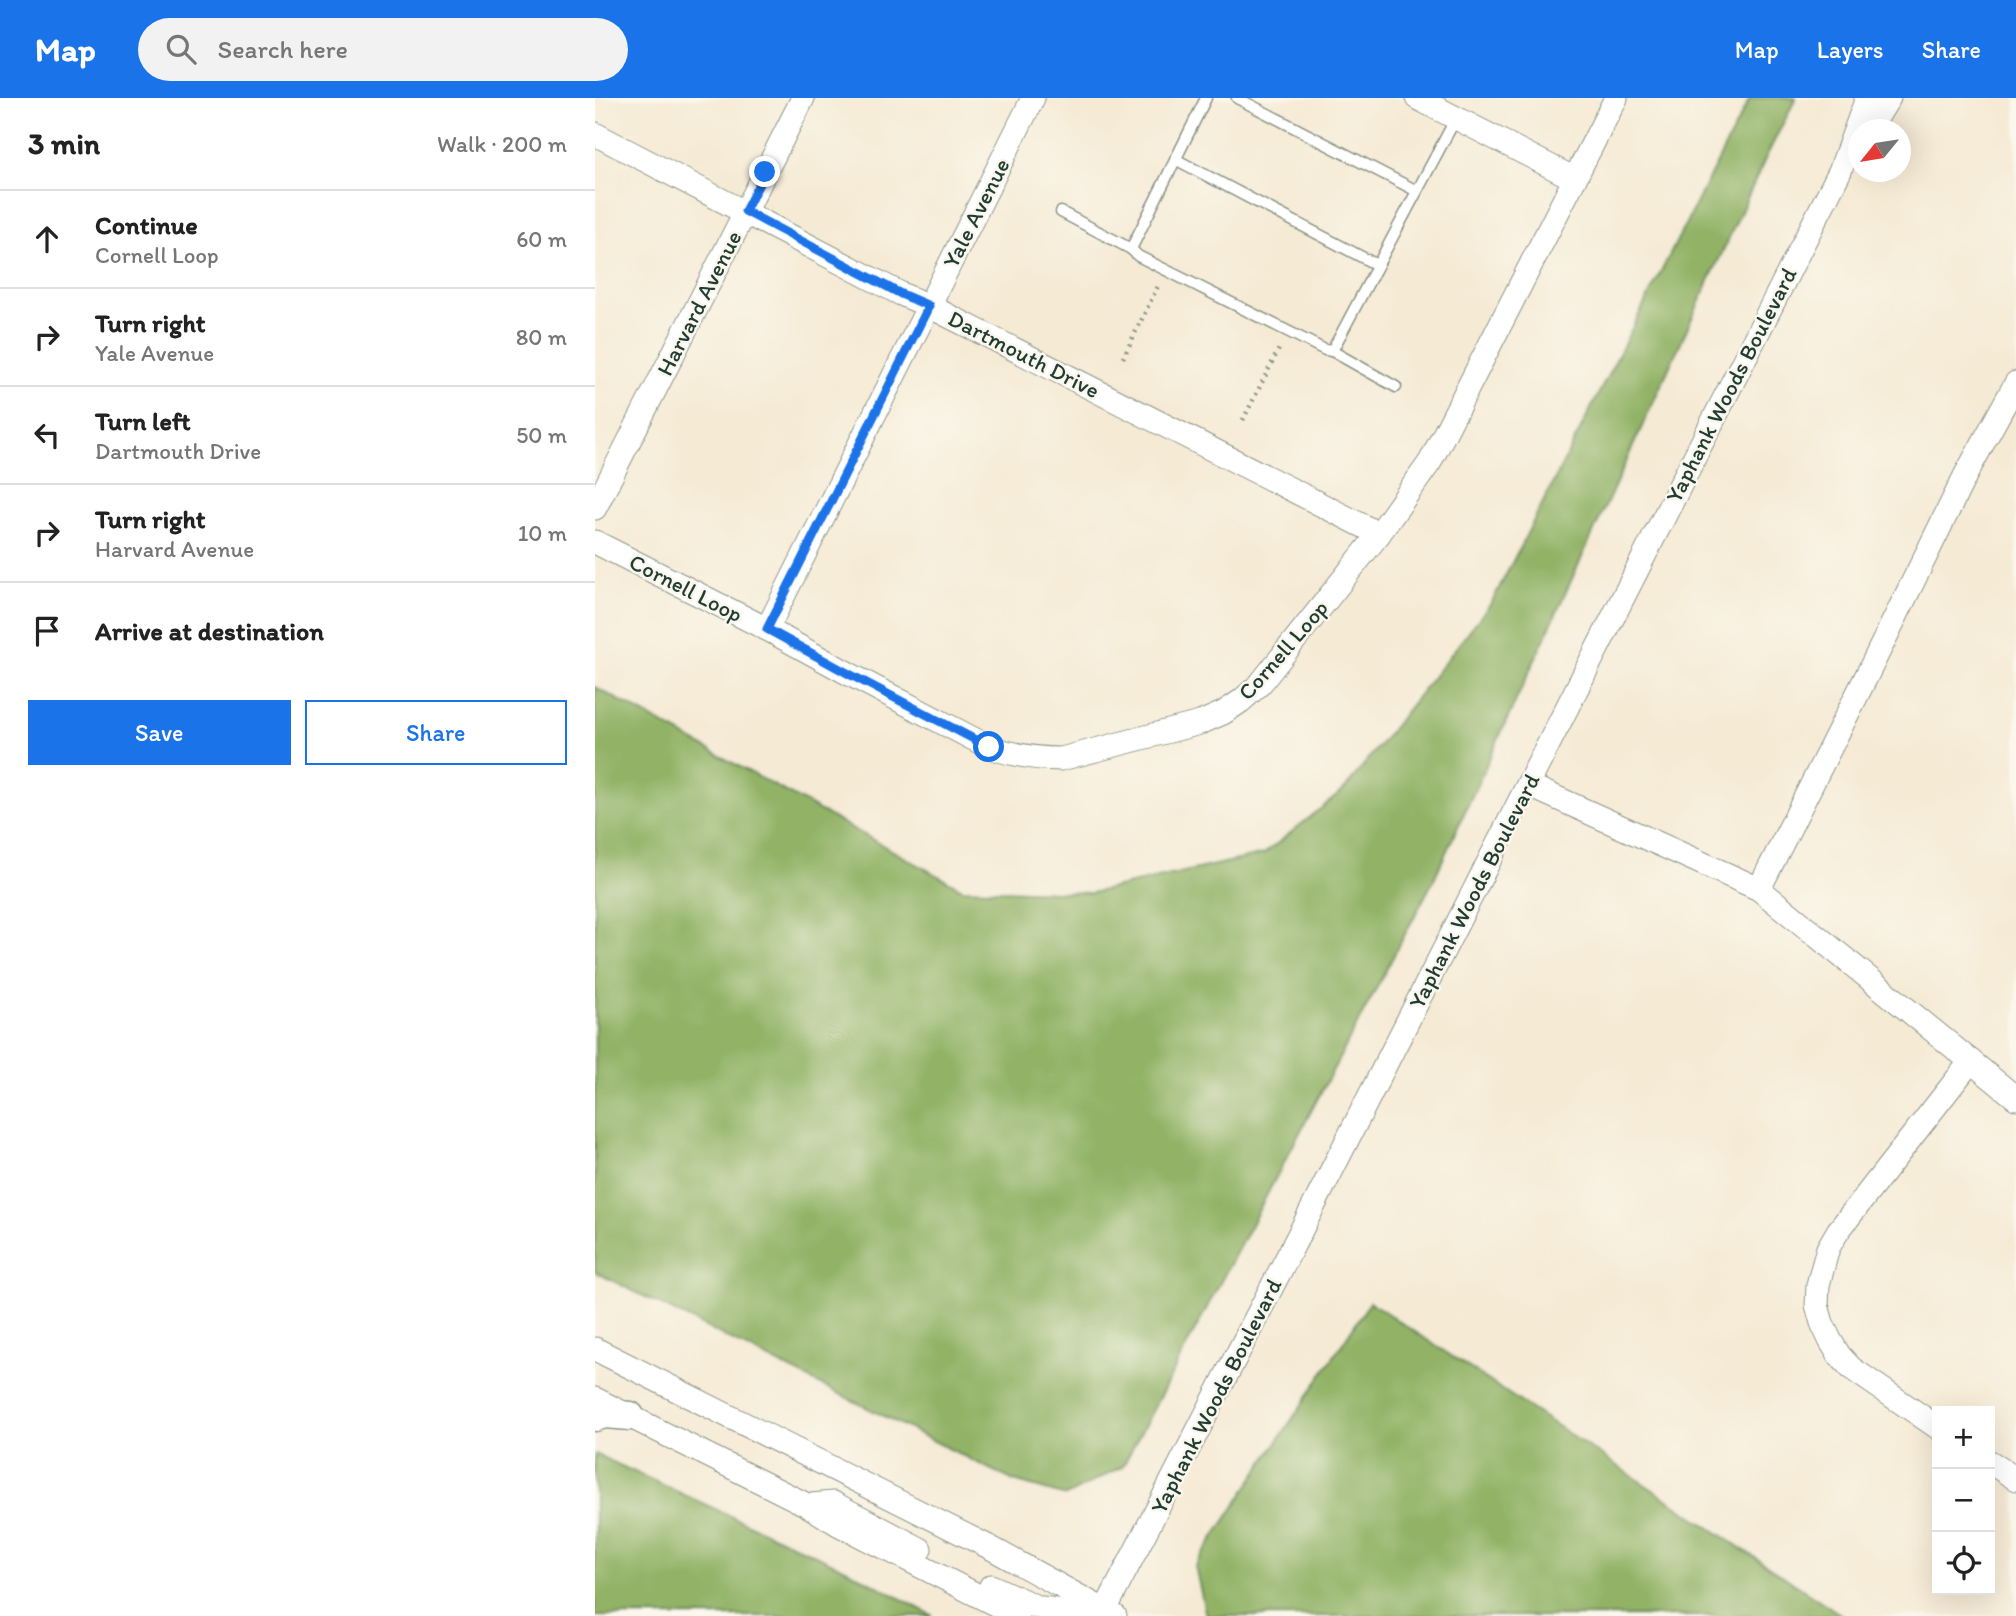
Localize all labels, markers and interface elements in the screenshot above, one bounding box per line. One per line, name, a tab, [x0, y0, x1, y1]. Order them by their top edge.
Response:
search box	[138, 18, 628, 81]
text: Map	[35, 30, 96, 69]
icon: search	[162, 30, 200, 68]
text: Search here	[218, 33, 348, 65]
text: Map	[1735, 35, 1779, 64]
text: Layers	[1817, 35, 1884, 64]
text: Share	[1922, 35, 1981, 64]
north arrow	[1848, 119, 1911, 182]
text: 3 min	[28, 125, 100, 162]
text: Walk · 200 m	[437, 130, 567, 158]
street label: Yale Avenue	[936, 154, 1016, 272]
route end	[749, 156, 780, 187]
text: Continue	[95, 209, 198, 241]
icon: ahead	[28, 220, 66, 258]
text: 60 m	[516, 225, 567, 253]
street label: Harvard Avenue	[650, 226, 748, 380]
text: Cornell Loop	[95, 241, 219, 269]
street label: Yaphank Woods Boulevard	[1659, 263, 1803, 507]
street label: Dartmouth Drive	[944, 304, 1104, 404]
text: Turn right	[95, 307, 206, 339]
icon: right	[28, 318, 66, 356]
text: 80 m	[516, 323, 567, 351]
text: Yale Avenue	[95, 339, 214, 367]
text: Turn left	[95, 405, 191, 437]
icon: left	[28, 416, 66, 454]
text: 50 m	[516, 421, 567, 449]
text: Dartmouth Drive	[95, 437, 261, 465]
text: Turn right	[95, 503, 206, 535]
icon: right	[28, 514, 66, 552]
text: 10 m	[518, 519, 567, 547]
text: Harvard Avenue	[95, 535, 254, 563]
street label: Cornell Loop	[625, 547, 747, 629]
street label: Cornell Loop	[1232, 594, 1334, 706]
icon: arrive	[28, 612, 66, 650]
text: Arrive at destination	[95, 615, 324, 647]
button: Save	[28, 700, 291, 765]
button: Share	[305, 700, 567, 765]
route start	[973, 731, 1004, 762]
street label: Yaphank Woods Boulevard	[1402, 769, 1546, 1013]
street label: Yaphank Woods Boulevard	[1144, 1274, 1288, 1518]
map controls	[1932, 1406, 1995, 1595]
button: +	[1932, 1406, 1995, 1469]
button: −	[1932, 1469, 1995, 1532]
button: locate	[1932, 1532, 1995, 1595]

